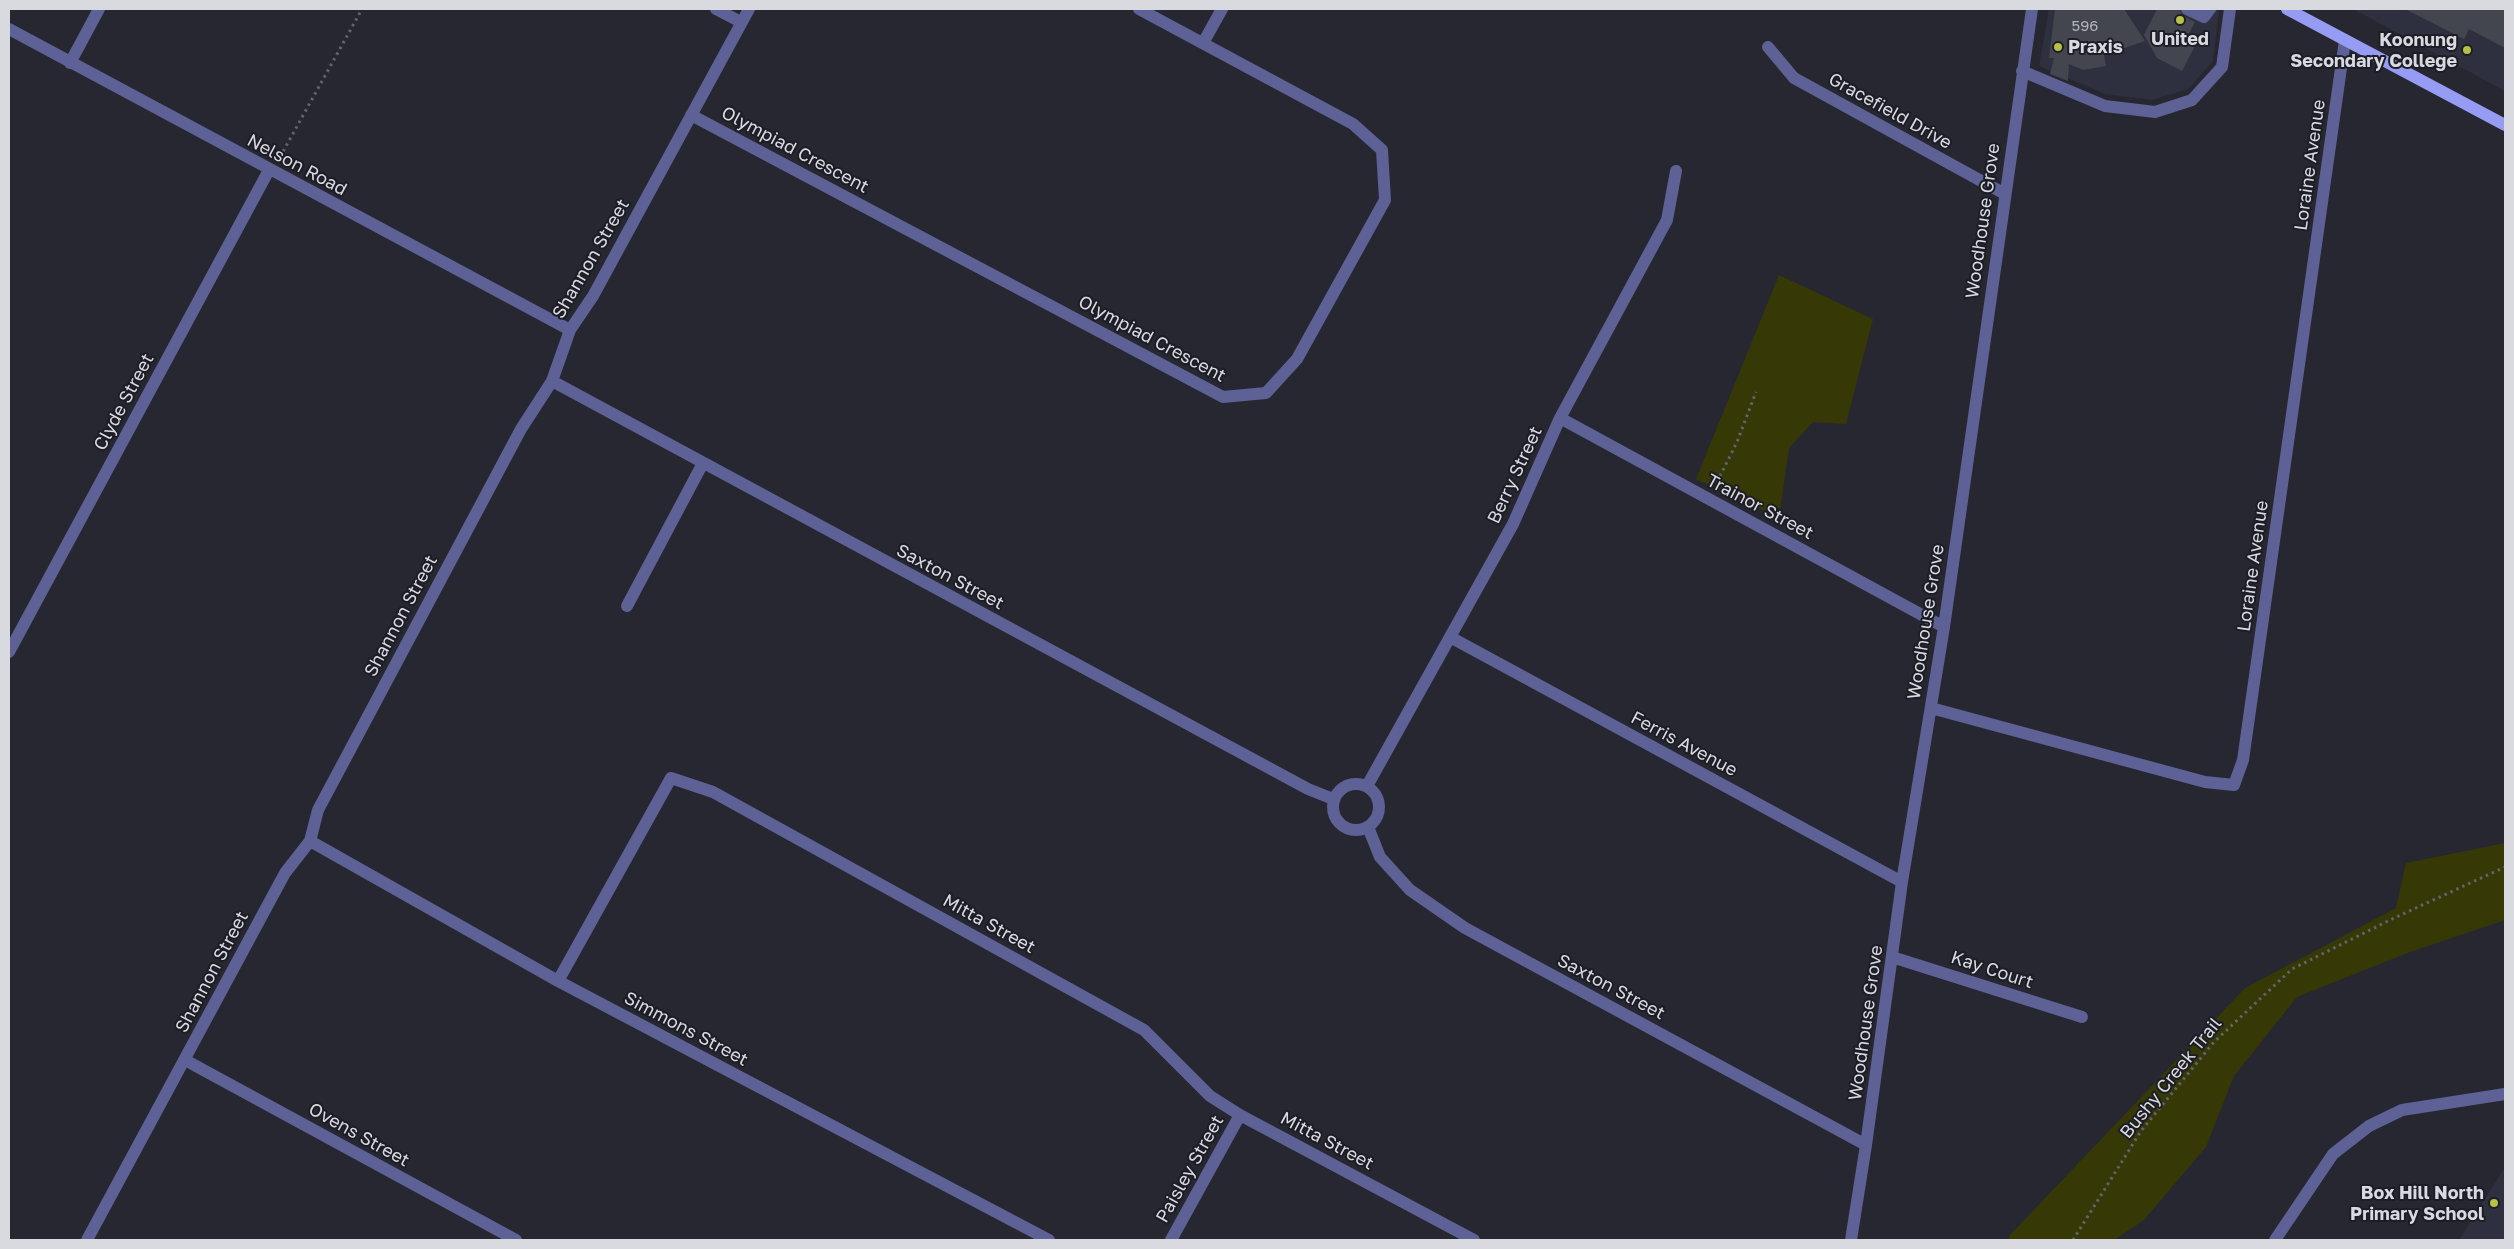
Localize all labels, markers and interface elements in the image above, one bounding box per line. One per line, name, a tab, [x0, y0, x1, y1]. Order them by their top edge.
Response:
marker: United	[2174, 14, 2186, 26]
house number: 596	[2072, 17, 2098, 35]
place label: United	[2151, 28, 2209, 50]
place label: Koonung Secondary College	[2290, 29, 2457, 72]
place label: Praxis	[2068, 36, 2123, 58]
marker: Praxis	[2052, 41, 2064, 53]
marker: Koonung Secondary College	[2461, 44, 2473, 56]
street label: Gracefield Drive	[1825, 68, 1955, 154]
street label: Loraine Avenue	[2290, 98, 2330, 232]
street label: Olympiad Crescent	[718, 102, 872, 198]
street label: Nelson Road	[243, 130, 351, 200]
street label: Woodhouse Grove	[1961, 142, 2005, 300]
street label: Shannon Street	[548, 195, 634, 323]
street label: Olympiad Crescent	[1075, 291, 1229, 387]
street label: Clyde Street	[89, 350, 159, 454]
street label: Berry Street	[1483, 423, 1547, 527]
street label: Trainor Street	[1703, 470, 1817, 544]
street label: Loraine Avenue	[2233, 499, 2273, 633]
street label: Saxton Street	[892, 540, 1008, 614]
street label: Woodhouse Grove	[1903, 543, 1949, 701]
street label: Shannon Street	[360, 552, 442, 680]
street label: Ferris Avenue	[1627, 707, 1741, 781]
street label: Mitta Street	[939, 890, 1039, 958]
street label: Shannon Street	[171, 908, 253, 1036]
street label: Woodhouse Grove	[1844, 944, 1888, 1102]
street label: Kay Court	[1948, 947, 2036, 993]
street label: Saxton Street	[1553, 950, 1669, 1024]
street label: Simmons Street	[620, 987, 752, 1071]
street label: Bushy Creek Trail	[2116, 1013, 2226, 1143]
street label: Ovens Street	[305, 1098, 413, 1172]
street label: Mitta Street	[1277, 1107, 1377, 1175]
street label: Paisley Street	[1152, 1111, 1228, 1227]
place label: Box Hill North Primary School	[2350, 1182, 2484, 1224]
marker: Box Hill North Primary School	[2488, 1197, 2500, 1209]

